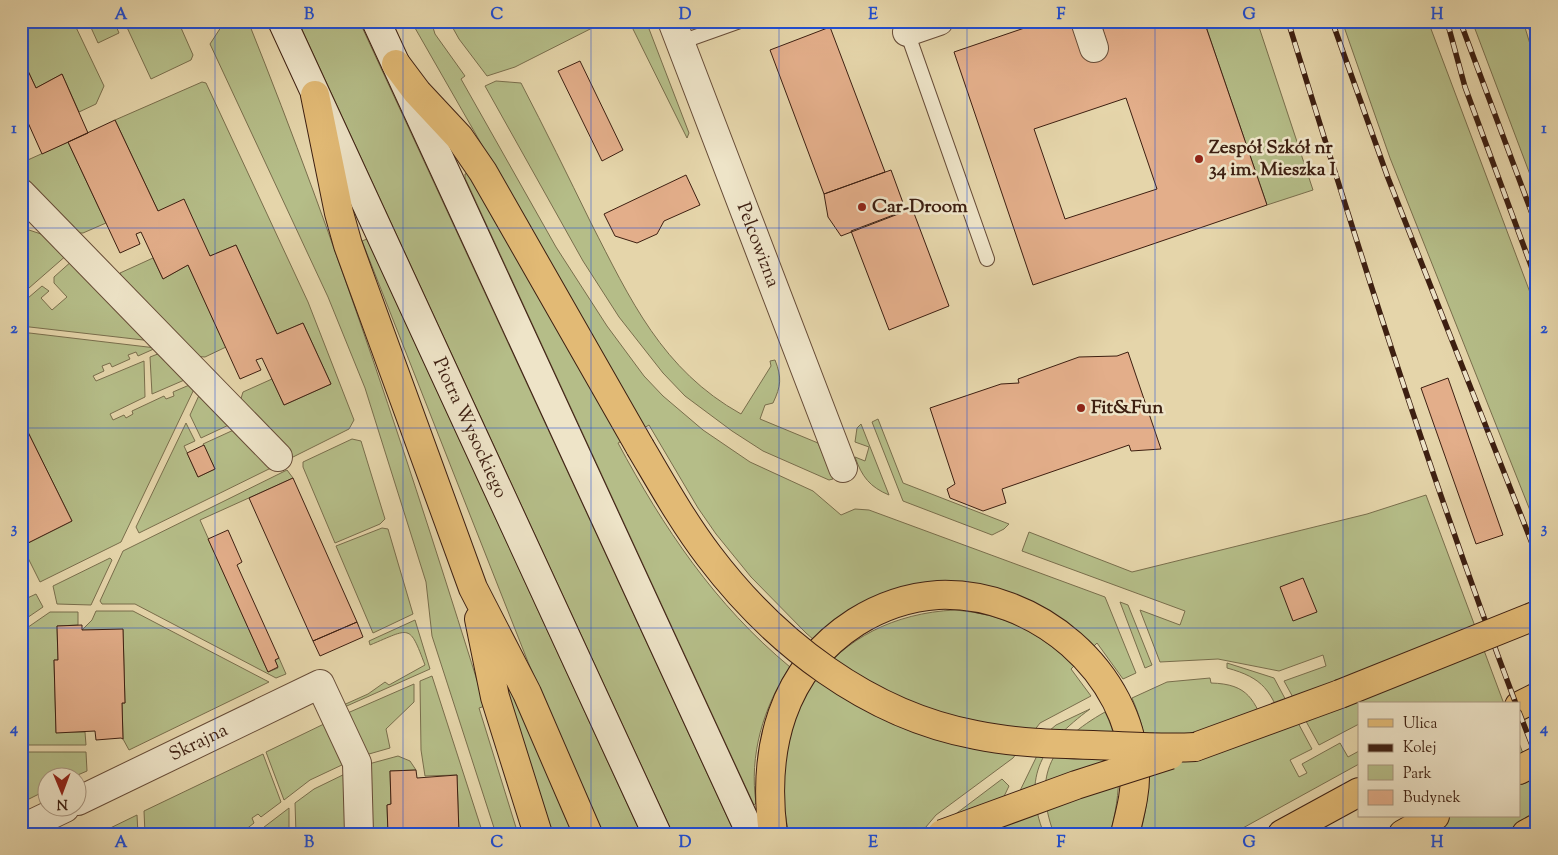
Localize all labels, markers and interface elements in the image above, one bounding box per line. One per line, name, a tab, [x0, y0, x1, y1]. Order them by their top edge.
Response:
text: A	[115, 4, 128, 27]
text: B	[304, 4, 314, 27]
text: C	[491, 4, 504, 27]
text: D	[679, 4, 692, 27]
text: E	[868, 4, 878, 27]
text: F	[1057, 4, 1066, 27]
text: G	[1242, 4, 1256, 27]
text: H	[1431, 4, 1444, 27]
text: 1	[11, 118, 17, 141]
text: 1	[1541, 118, 1547, 141]
place label: Zespół Szkół nr 34 im. Mieszka I	[1209, 135, 1337, 184]
marker: Zespół Szkół nr 34 im. Mieszka I	[1193, 153, 1205, 165]
place label: Car-Droom	[872, 194, 968, 221]
street label: Pelcowizna	[729, 199, 786, 292]
marker: Car-Droom	[856, 201, 868, 213]
text: 2	[10, 318, 18, 341]
text: 2	[1540, 318, 1548, 341]
street label: Piotra Wysockiego	[425, 353, 514, 503]
place label: Fit&Fun	[1091, 395, 1164, 422]
marker: Fit&Fun	[1075, 402, 1087, 414]
text: 3	[11, 518, 18, 541]
text: 3	[1541, 518, 1548, 541]
legend	[1358, 702, 1520, 818]
text: Ulica	[1403, 714, 1437, 735]
street label: Skrajna	[165, 717, 233, 768]
text: 4	[9, 718, 18, 741]
text: 4	[1539, 718, 1548, 741]
text: Kolej	[1403, 738, 1436, 759]
text: Park	[1403, 764, 1432, 785]
north arrow	[38, 768, 88, 818]
text: Budynek	[1403, 788, 1461, 809]
text: N	[56, 793, 68, 813]
text: A	[115, 832, 128, 855]
text: B	[304, 832, 314, 855]
text: C	[491, 832, 504, 855]
text: D	[679, 832, 692, 855]
text: E	[868, 832, 878, 855]
text: F	[1057, 832, 1066, 855]
text: G	[1242, 832, 1256, 855]
text: H	[1431, 832, 1444, 855]

